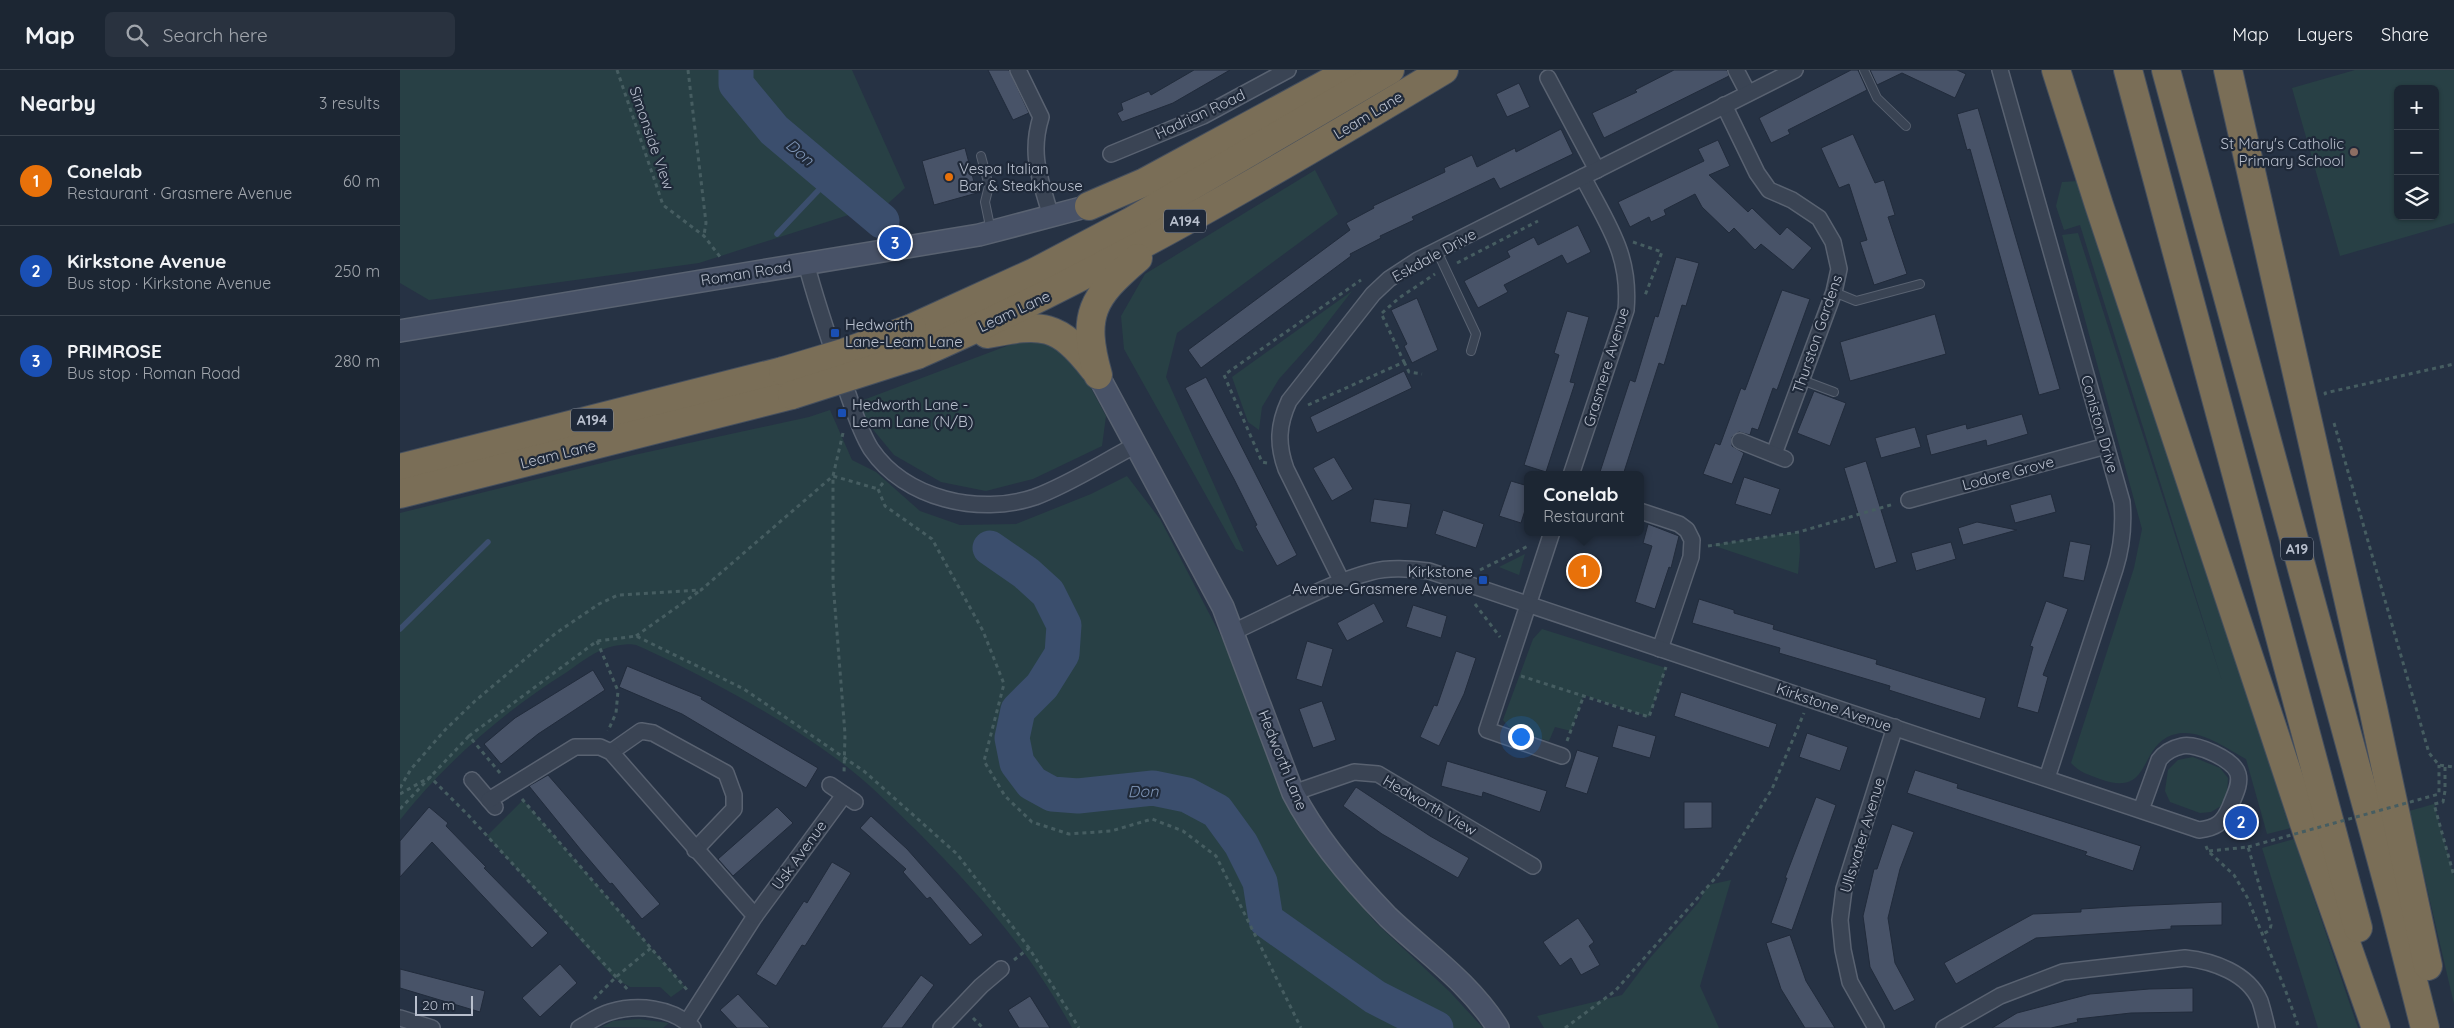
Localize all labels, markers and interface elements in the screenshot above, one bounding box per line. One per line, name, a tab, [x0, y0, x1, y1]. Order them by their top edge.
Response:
search box	[105, 12, 455, 57]
text: Map	[25, 20, 75, 50]
icon: search	[123, 21, 151, 49]
text: Search here	[163, 23, 268, 47]
text: Map	[2232, 23, 2269, 46]
text: Layers	[2297, 23, 2353, 46]
text: Share	[2381, 23, 2429, 46]
street label: Simonside View	[625, 84, 679, 192]
street label: Hadrian Road	[1152, 85, 1248, 143]
map controls	[2394, 85, 2439, 220]
button: +	[2394, 85, 2439, 130]
street label: Leam Lane	[1330, 87, 1406, 143]
text: Nearby	[20, 90, 96, 116]
text: 3 results	[319, 93, 380, 113]
button: −	[2394, 130, 2439, 175]
place label: St Mary's Catholic Primary School	[2221, 134, 2344, 170]
water label: Don	[782, 135, 819, 170]
marker: St Mary's Catholic Primary School	[2348, 146, 2360, 158]
text: Conelab	[67, 159, 142, 183]
place label: Vespa Italian Bar & Steakhouse	[959, 159, 1083, 195]
text: 1	[33, 171, 39, 191]
text: 60 m	[343, 171, 380, 191]
marker: Vespa Italian Bar & Steakhouse	[943, 171, 955, 183]
button: layers	[2394, 175, 2439, 220]
text: Restaurant · Grasmere Avenue	[67, 183, 292, 203]
road number: A194	[1164, 210, 1206, 232]
pin: 3	[879, 224, 911, 262]
street label: Eskdale Drive	[1389, 224, 1479, 286]
text: Kirkstone Avenue	[67, 249, 227, 273]
street label: Roman Road	[699, 256, 793, 290]
text: 2	[31, 261, 41, 281]
text: 250 m	[334, 261, 380, 281]
street label: Thurston Gardens	[1788, 272, 1846, 396]
text: Bus stop · Kirkstone Avenue	[67, 273, 271, 293]
street label: Leam Lane	[975, 286, 1053, 336]
street label: Grasmere Avenue	[1579, 305, 1633, 429]
place label: Hedworth Lane-Leam Lane	[845, 315, 963, 351]
marker: Hedworth Lane-Leam Lane	[829, 327, 841, 339]
text: PRIMROSE	[67, 339, 162, 363]
text: 3	[32, 351, 40, 371]
text: 280 m	[334, 351, 380, 371]
text: Bus stop · Roman Road	[67, 363, 240, 383]
street label: Coniston Drive	[2077, 373, 2123, 475]
place label: Hedworth Lane - Leam Lane (N/B)	[852, 395, 973, 431]
marker: Hedworth Lane - Leam Lane (N/B)	[836, 407, 848, 419]
road number: A194	[571, 408, 613, 432]
street label: Leam Lane	[518, 435, 598, 473]
street label: Lodore Grove	[1960, 452, 2056, 494]
popup	[1524, 471, 1644, 536]
text: Conelab	[1543, 482, 1619, 506]
text: Restaurant	[1543, 506, 1625, 526]
road number: A19	[2281, 538, 2313, 560]
pin: 1	[1568, 552, 1600, 590]
place label: Kirkstone Avenue-Grasmere Avenue	[1292, 562, 1473, 598]
marker: Kirkstone Avenue-Grasmere Avenue	[1477, 574, 1489, 586]
street label: Kirkstone Avenue	[1774, 678, 1894, 736]
street label: Hedworth Lane	[1254, 707, 1312, 813]
your location	[1508, 724, 1534, 750]
street label: Hedworth View	[1380, 770, 1480, 840]
street label: Ullswater Avenue	[1835, 775, 1889, 895]
water label: Don	[1128, 781, 1159, 801]
pin: 2	[2225, 803, 2257, 841]
street label: Usk Avenue	[767, 817, 831, 893]
scale bar	[415, 993, 472, 1016]
text: 20 m	[422, 996, 455, 1014]

